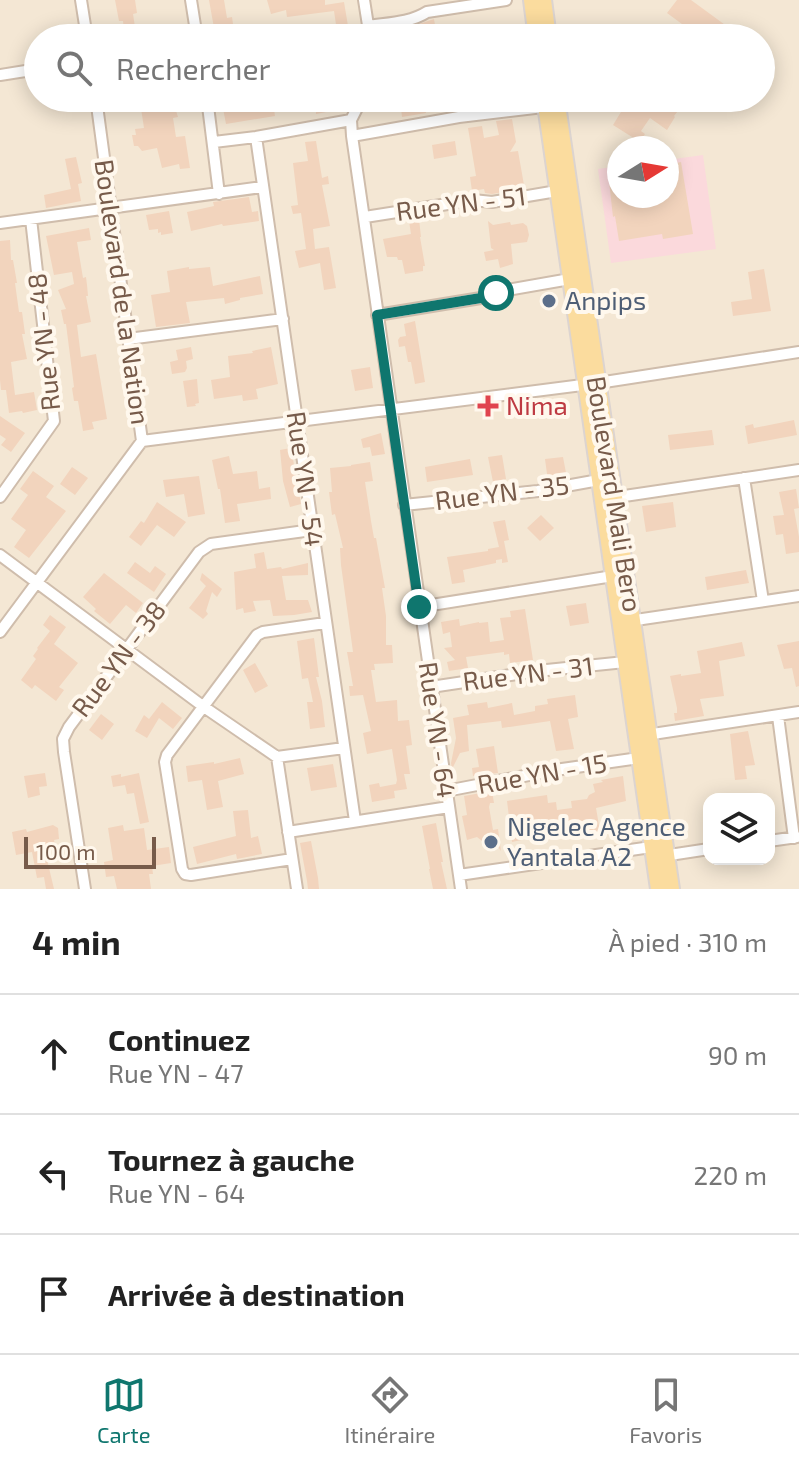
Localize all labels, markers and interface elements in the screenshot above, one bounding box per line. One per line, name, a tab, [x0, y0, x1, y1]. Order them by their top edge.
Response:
search box	[24, 24, 775, 112]
icon: search	[52, 46, 96, 90]
text: Rechercher	[116, 50, 271, 86]
north arrow	[607, 136, 679, 208]
street label: Boulevard de la Nation	[90, 157, 157, 426]
street label: Rue YN - 51	[394, 179, 528, 226]
street label: Rue YN - 48	[20, 272, 65, 412]
route start	[478, 275, 514, 311]
place label: Anpips	[565, 284, 646, 315]
marker: Anpips	[540, 292, 558, 310]
street label: Boulevard Mali Bero	[582, 374, 649, 614]
place label: Nima	[506, 389, 568, 420]
marker: Nima	[477, 395, 499, 417]
street label: Rue YN - 54	[282, 409, 331, 548]
street label: Rue YN - 35	[433, 468, 571, 515]
route end	[401, 589, 437, 625]
street label: Rue YN - 38	[64, 594, 171, 722]
street label: Rue YN - 31	[461, 649, 595, 696]
street label: Rue YN - 64	[414, 660, 463, 800]
street label: Rue YN - 15	[475, 746, 609, 799]
map controls	[703, 793, 775, 865]
button: layers	[703, 793, 775, 865]
place label: Nigelec Agence Yantala A2	[507, 810, 686, 871]
scale bar	[24, 833, 156, 869]
marker: Nigelec Agence Yantala A2	[482, 833, 500, 851]
text: 100 m	[36, 838, 95, 864]
text: 4 min	[32, 921, 121, 962]
text: À pied · 310 m	[608, 926, 767, 957]
text: Continuez	[108, 1021, 250, 1057]
icon: ahead	[32, 1032, 76, 1076]
text: 90 m	[708, 1039, 767, 1070]
text: Rue YN - 47	[108, 1057, 244, 1088]
text: Tournez à gauche	[108, 1141, 355, 1177]
icon: left	[32, 1152, 76, 1196]
text: 220 m	[694, 1159, 767, 1190]
text: Rue YN - 64	[108, 1177, 245, 1208]
icon: arrive	[32, 1272, 76, 1316]
text: Arrivée à destination	[108, 1276, 405, 1312]
tab: Carte	[97, 1373, 151, 1447]
tab: Itinéraire	[344, 1373, 435, 1447]
tab: Favoris	[629, 1373, 702, 1447]

